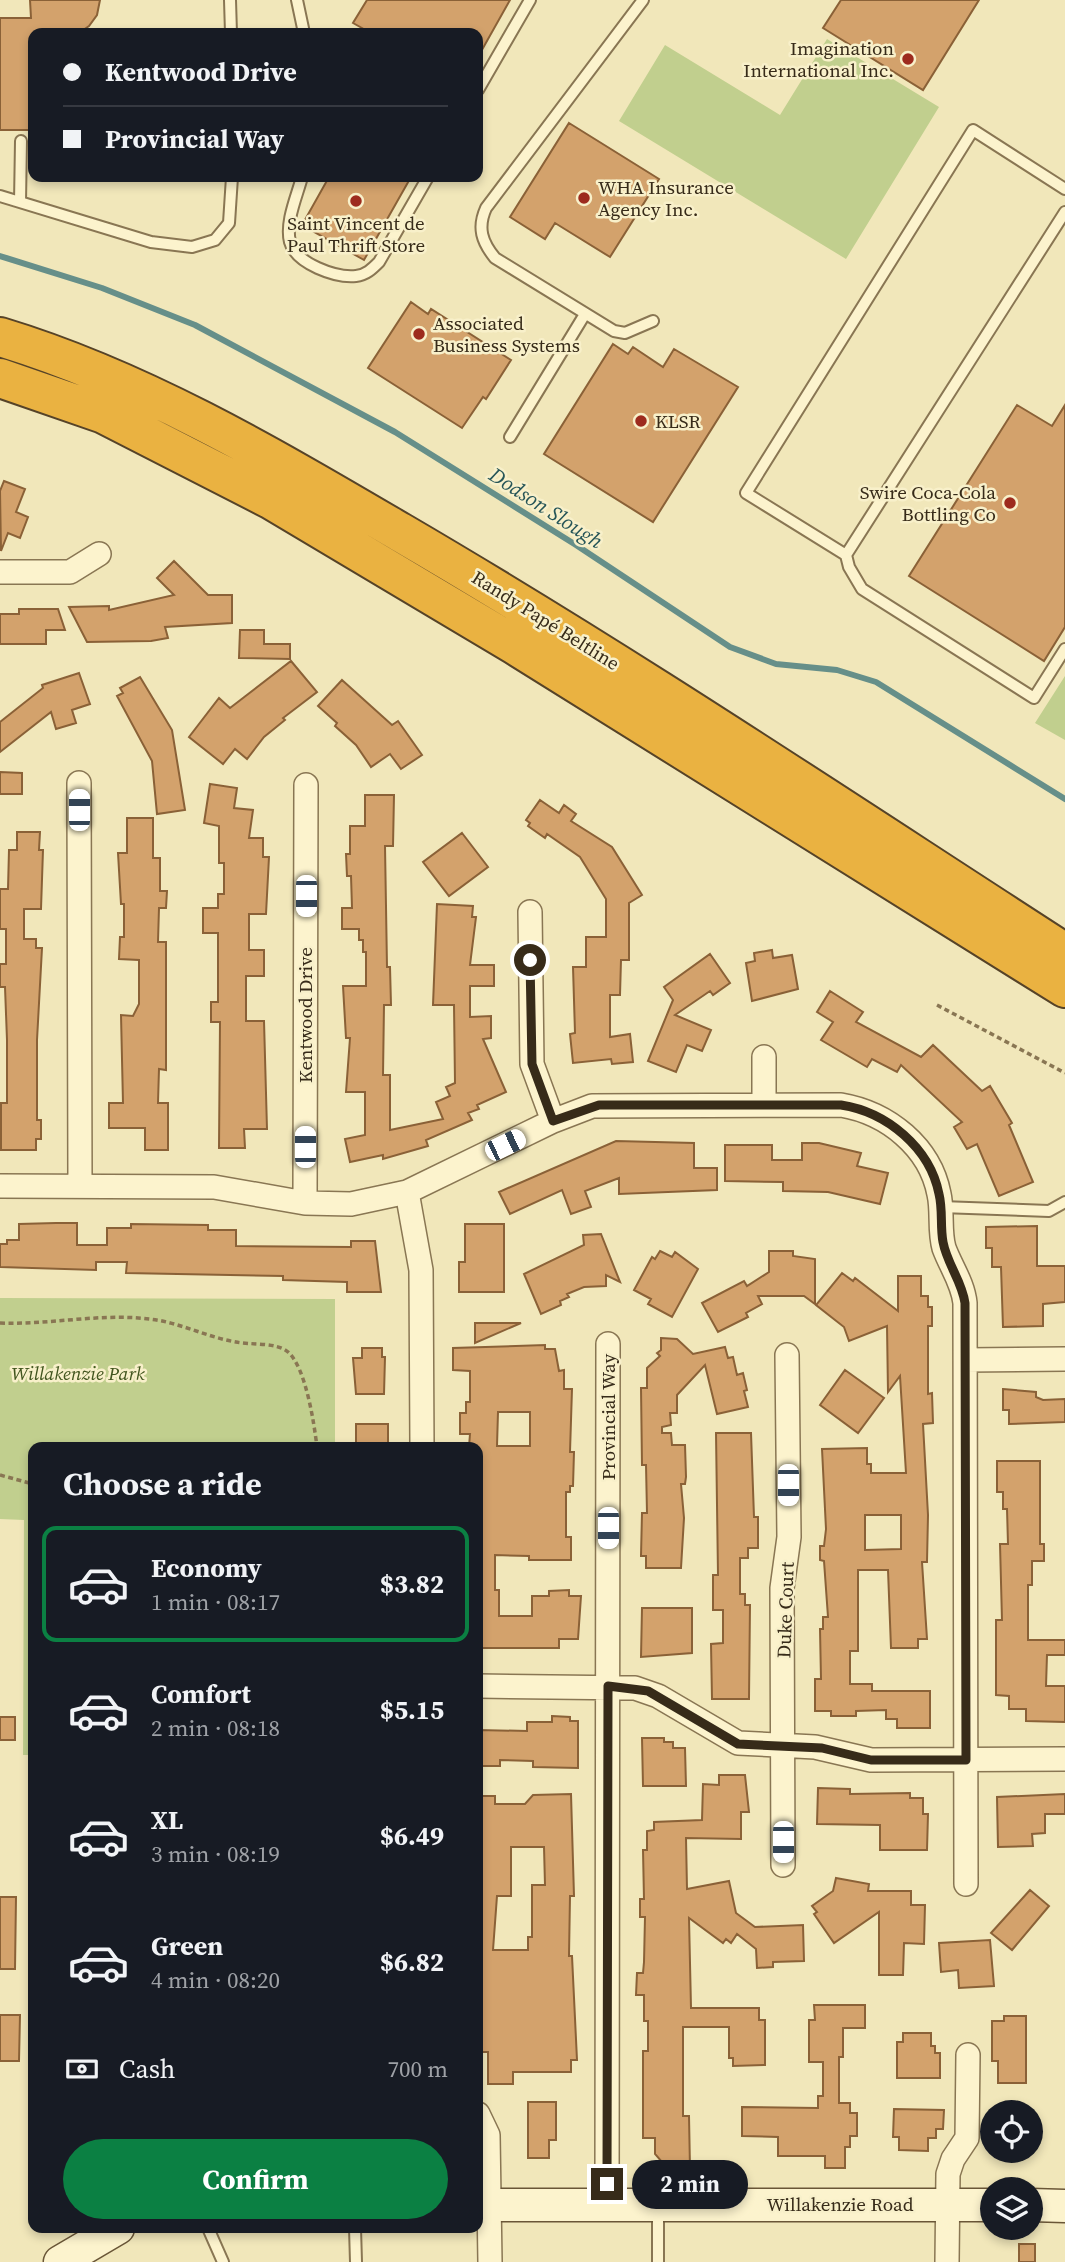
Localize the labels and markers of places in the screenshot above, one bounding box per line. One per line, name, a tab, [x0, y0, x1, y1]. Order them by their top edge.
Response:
place label: Imagination International Inc.	[743, 35, 894, 83]
marker: Imagination International Inc.	[900, 51, 916, 67]
place label: WHA Insurance Agency Inc.	[598, 174, 734, 222]
marker: WHA Insurance Agency Inc.	[576, 190, 592, 206]
marker: Saint Vincent de Paul Thrift Store	[348, 193, 364, 209]
place label: Saint Vincent de Paul Thrift Store	[287, 210, 425, 258]
place label: Associated Business Systems	[433, 310, 580, 358]
marker: Associated Business Systems	[411, 326, 427, 342]
place label: KLSR	[655, 408, 701, 434]
marker: KLSR	[633, 413, 649, 429]
place label: Swire Coca-Cola Bottling Co	[860, 479, 996, 527]
marker: Swire Coca-Cola Bottling Co	[1002, 495, 1018, 511]

